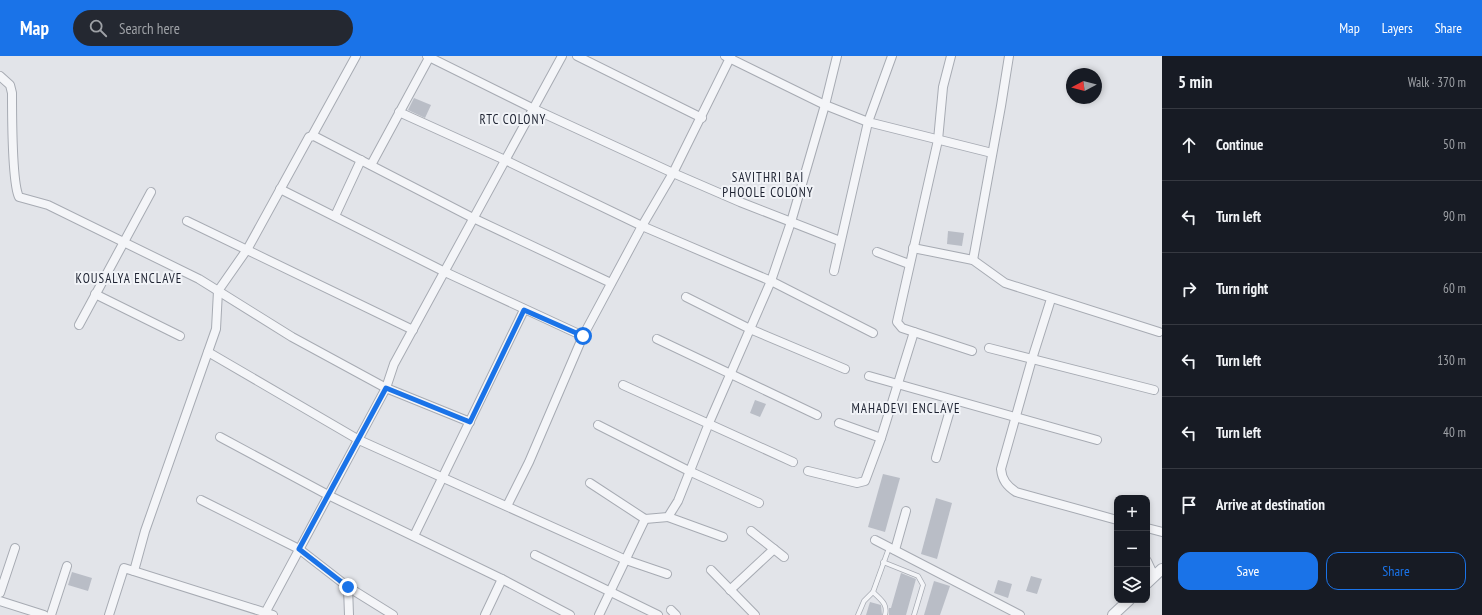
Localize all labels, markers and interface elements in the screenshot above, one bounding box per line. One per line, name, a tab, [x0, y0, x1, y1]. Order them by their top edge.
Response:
search box	[73, 10, 353, 46]
text: Map	[20, 16, 49, 40]
icon: search	[87, 17, 109, 39]
text: Search here	[119, 19, 180, 38]
text: Map	[1339, 19, 1360, 37]
text: Layers	[1382, 19, 1413, 37]
text: Share	[1435, 19, 1462, 37]
north arrow	[1066, 68, 1102, 104]
text: 5 min	[1178, 71, 1212, 93]
text: Walk · 370 m	[1408, 74, 1466, 91]
district label: RTC COLONY	[480, 111, 546, 128]
icon: ahead	[1178, 134, 1200, 156]
text: Continue	[1216, 135, 1263, 154]
text: 50 m	[1443, 136, 1466, 153]
district label: SAVITHRI BAI PHOOLE COLONY	[722, 169, 814, 201]
icon: left	[1178, 206, 1200, 228]
text: Turn left	[1216, 207, 1261, 226]
text: 90 m	[1443, 208, 1466, 225]
district label: KOUSALYA ENCLAVE	[76, 270, 182, 287]
icon: right	[1178, 278, 1200, 300]
text: Turn right	[1216, 279, 1268, 298]
text: 60 m	[1443, 280, 1466, 297]
route start	[574, 327, 592, 345]
icon: left	[1178, 350, 1200, 372]
text: Turn left	[1216, 351, 1261, 370]
text: 130 m	[1437, 352, 1466, 369]
district label: MAHADEVI ENCLAVE	[852, 400, 961, 417]
icon: left	[1178, 422, 1200, 444]
text: Turn left	[1216, 423, 1261, 442]
text: 40 m	[1443, 424, 1466, 441]
icon: arrive	[1178, 494, 1200, 516]
map controls	[1114, 495, 1150, 603]
button: +	[1114, 495, 1150, 531]
text: Arrive at destination	[1216, 495, 1325, 514]
button: −	[1114, 531, 1150, 567]
button: Save	[1178, 552, 1318, 590]
button: Share	[1326, 552, 1466, 590]
button: layers	[1114, 567, 1150, 603]
route end	[339, 578, 357, 596]

